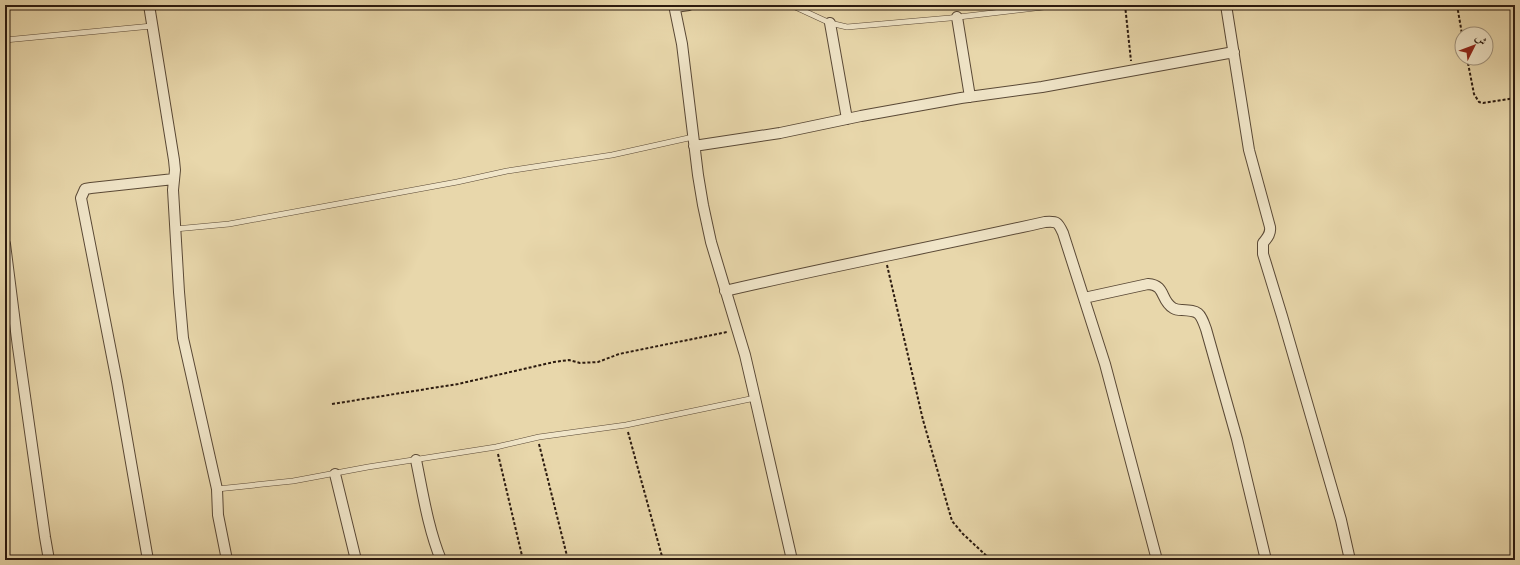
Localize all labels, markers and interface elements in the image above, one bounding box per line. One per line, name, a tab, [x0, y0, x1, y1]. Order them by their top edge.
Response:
north arrow	[1454, 26, 1494, 66]
text: ش	[1472, 31, 1490, 49]

